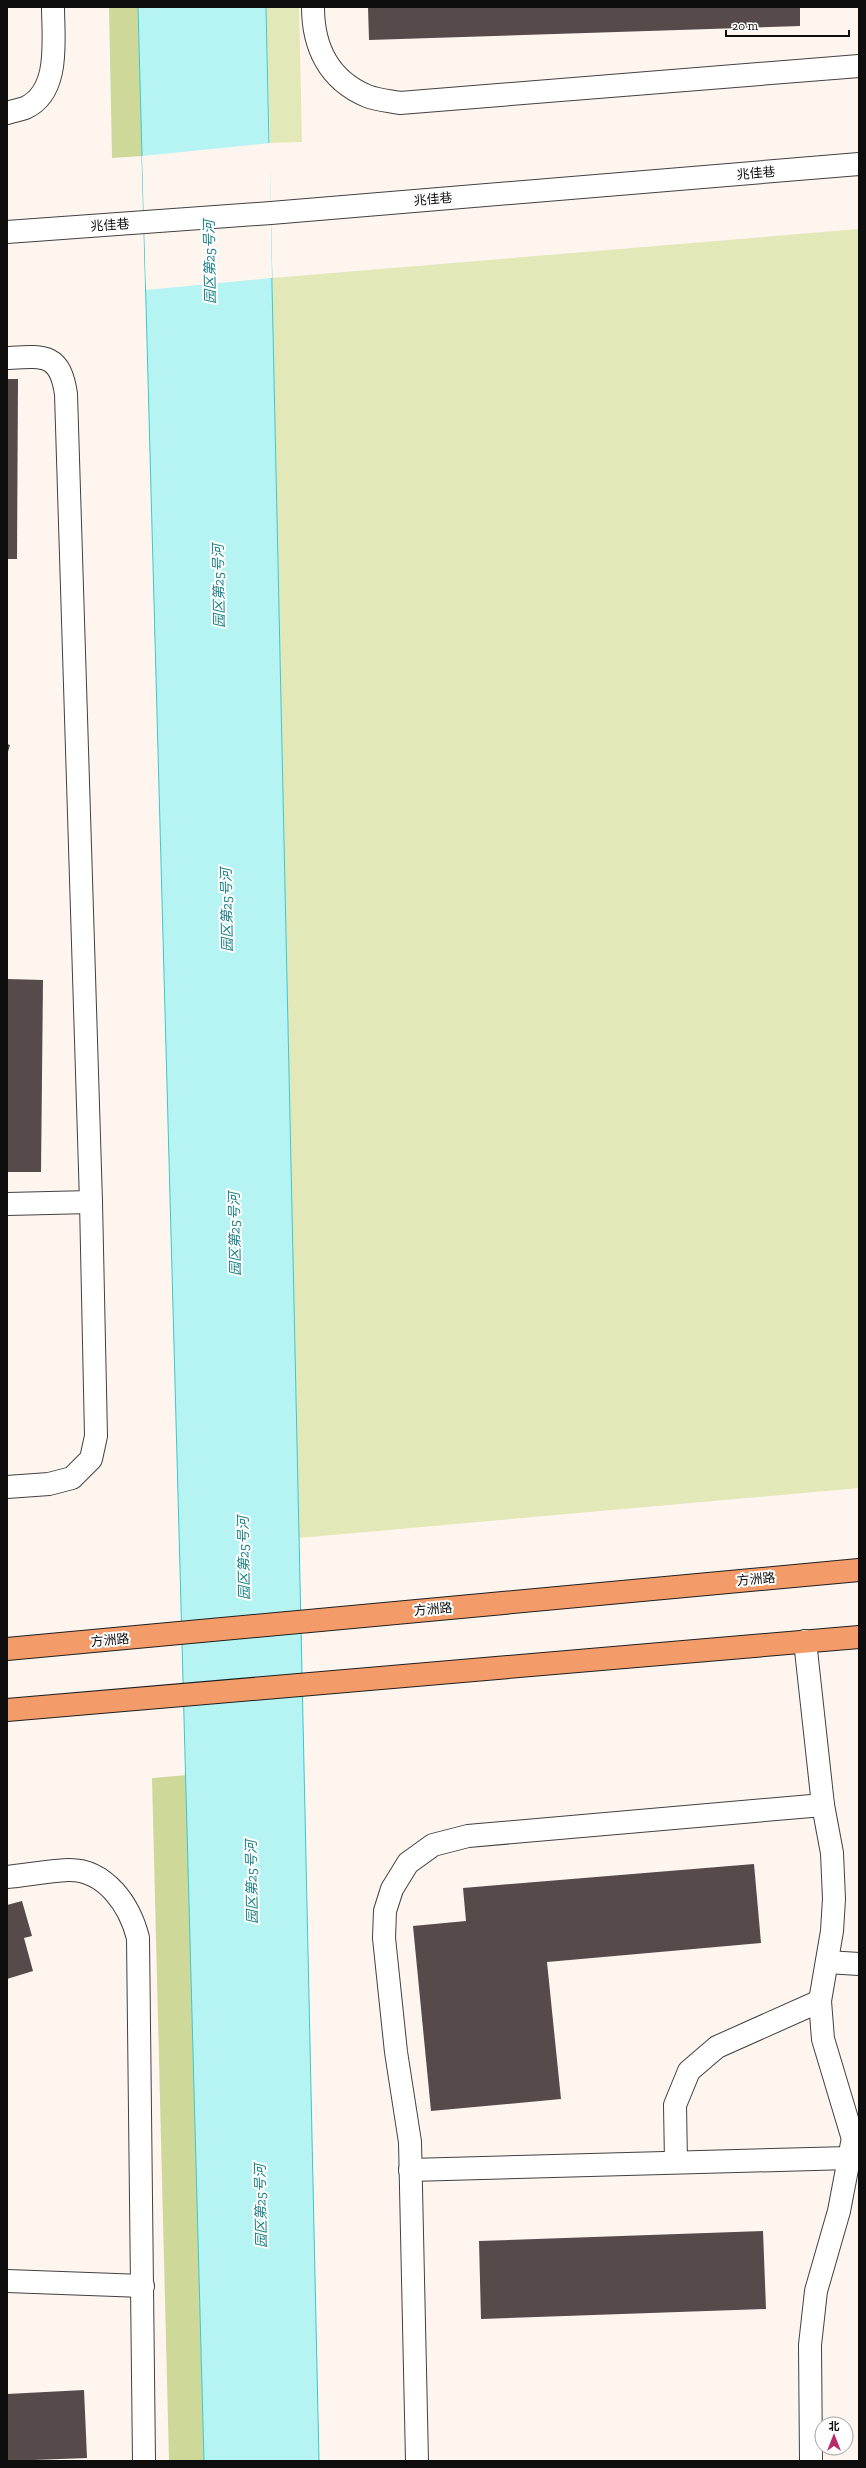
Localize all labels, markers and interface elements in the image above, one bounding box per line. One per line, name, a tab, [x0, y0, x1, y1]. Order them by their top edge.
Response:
scale bar	[726, 12, 849, 38]
text: 20 m	[732, 19, 759, 33]
street label: 兆佳巷	[736, 164, 776, 182]
street label: 兆佳巷	[413, 190, 453, 208]
street label: 兆佳巷	[90, 216, 130, 234]
water label: 园区第25号河	[201, 217, 219, 304]
water label: 园区第25号河	[210, 541, 228, 628]
water label: 园区第25号河	[218, 865, 236, 952]
water label: 园区第25号河	[226, 1189, 244, 1276]
water label: 园区第25号河	[235, 1513, 253, 1600]
street label: 方洲路	[736, 1570, 776, 1588]
street label: 方洲路	[413, 1600, 453, 1618]
street label: 方洲路	[90, 1631, 130, 1649]
water label: 园区第25号河	[243, 1837, 261, 1924]
water label: 园区第25号河	[252, 2161, 270, 2248]
north arrow	[814, 2416, 854, 2456]
text: 北	[829, 2420, 840, 2433]

